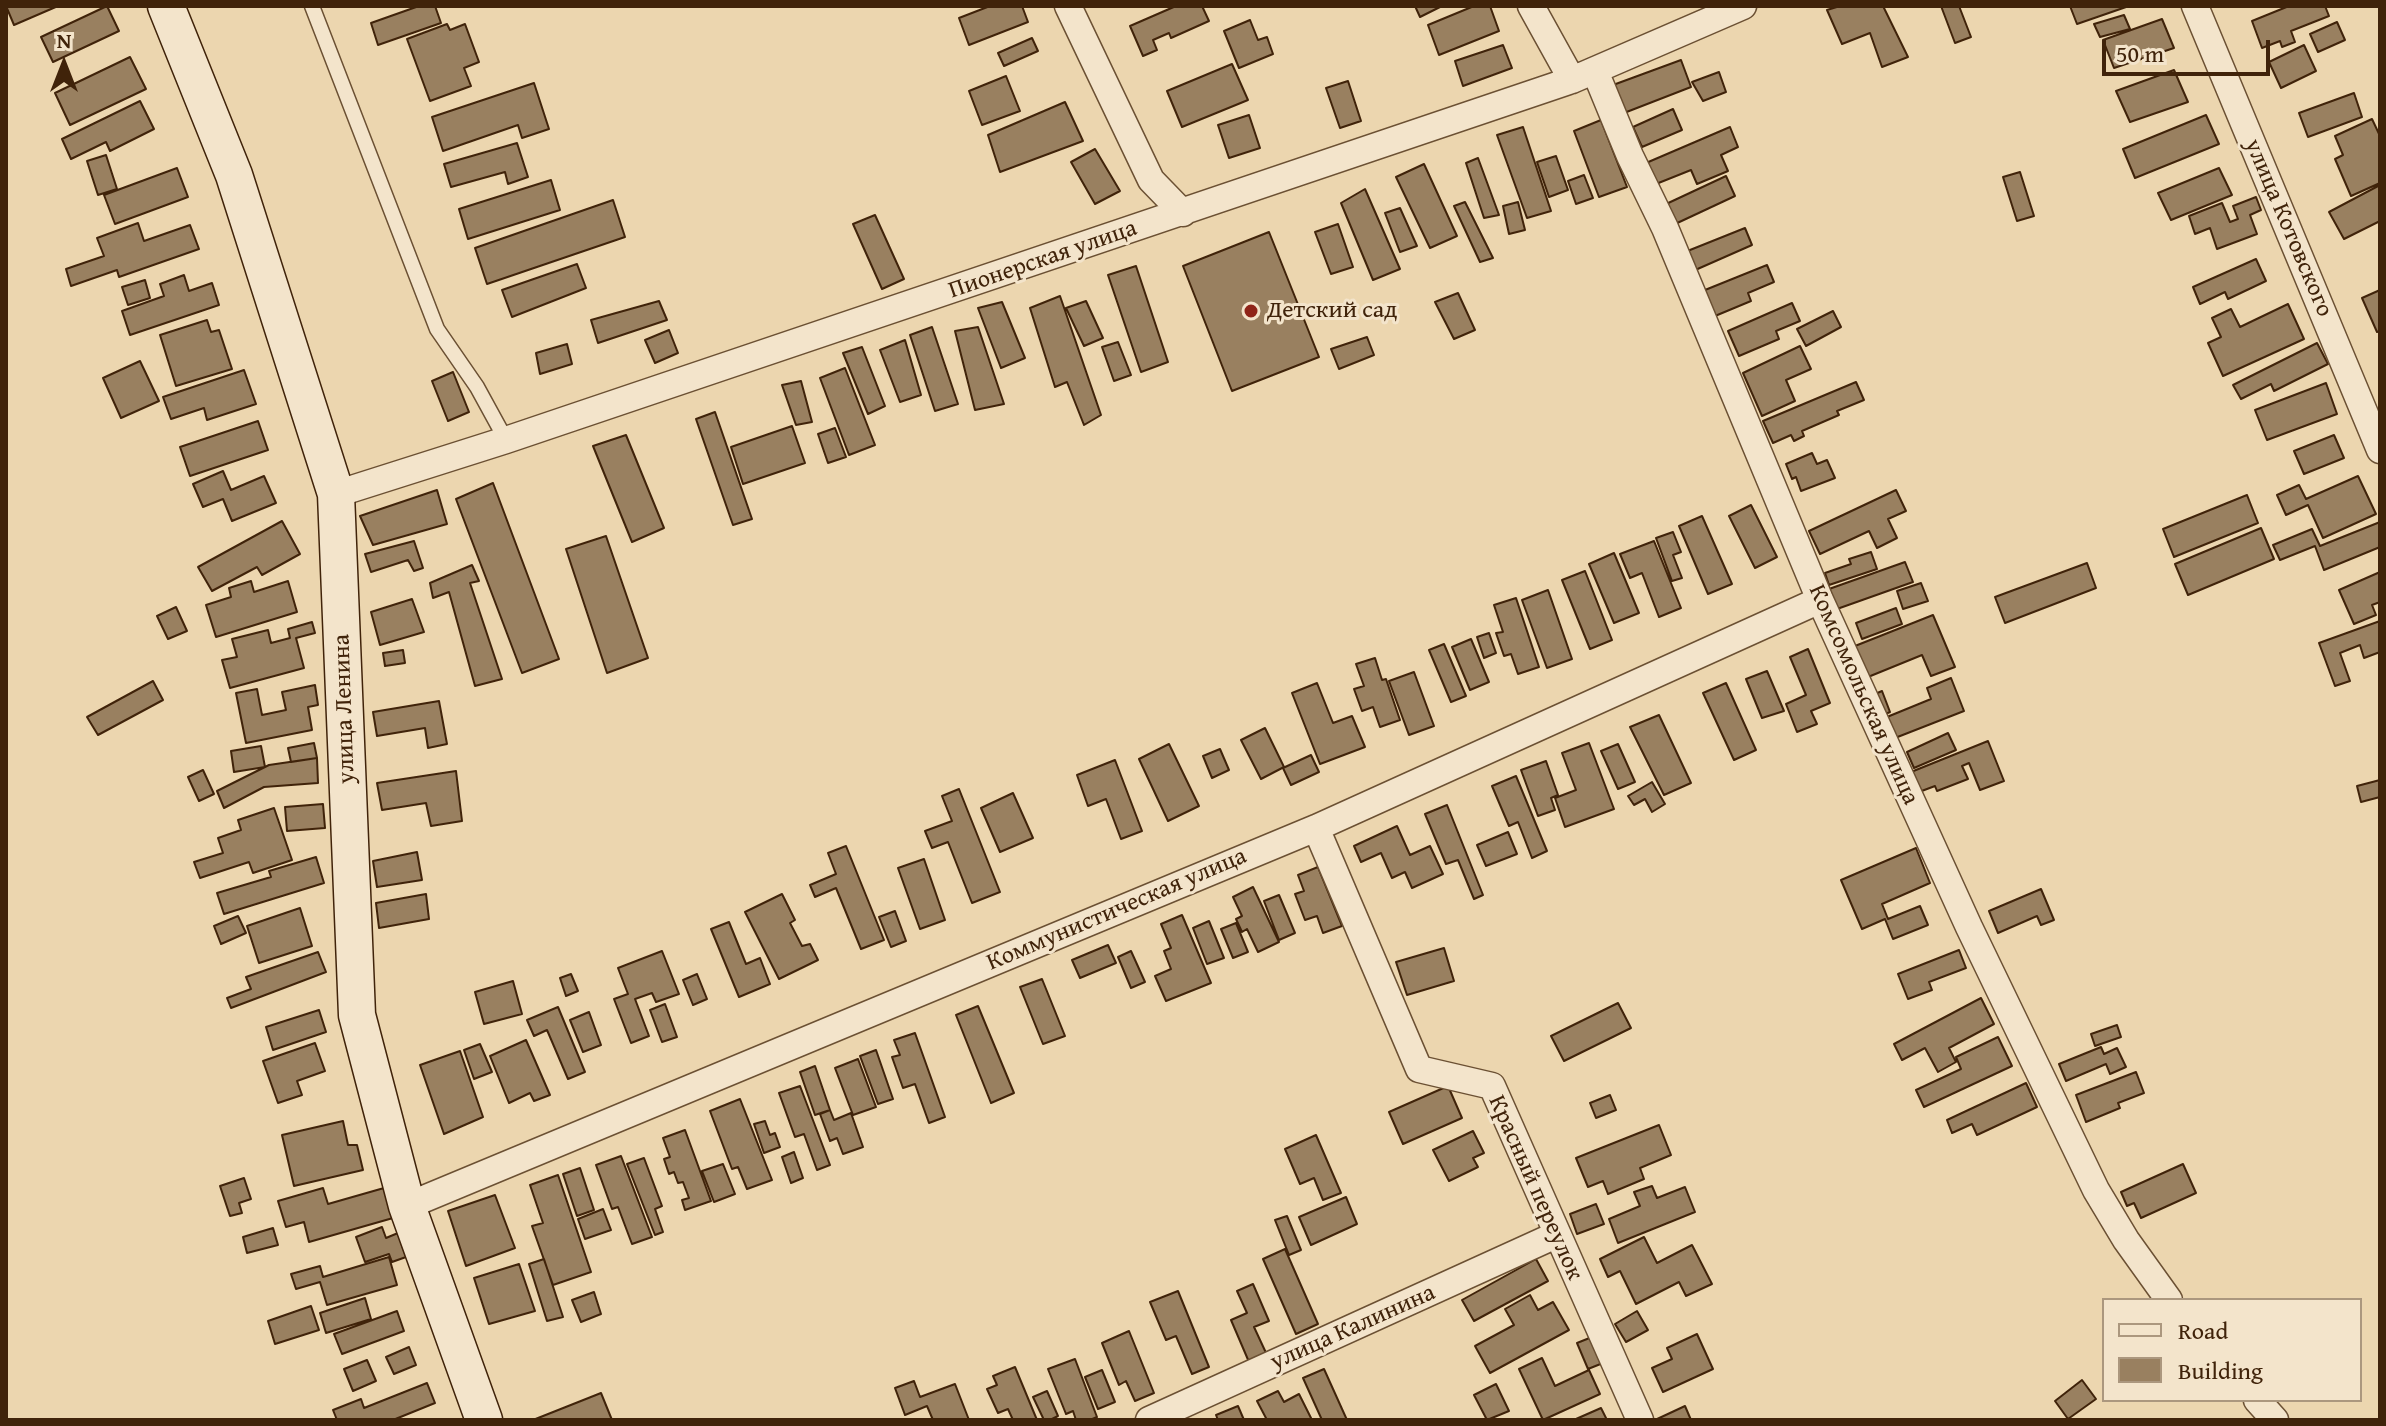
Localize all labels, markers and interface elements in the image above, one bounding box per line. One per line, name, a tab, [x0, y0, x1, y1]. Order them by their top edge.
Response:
north arrow	[24, 24, 104, 104]
text: N	[57, 24, 71, 56]
scale bar	[2106, 24, 2274, 74]
text: 50 m	[2116, 36, 2164, 71]
street label: улица Котовского	[2238, 135, 2338, 321]
street label: Пионерская улица	[945, 214, 1141, 306]
place label: Детский сад	[1267, 297, 1397, 325]
marker: Детский сад	[1242, 302, 1260, 320]
street label: Комсомольская улица	[1801, 581, 1925, 809]
street label: улица Ленина	[328, 633, 362, 785]
street label: Коммунистическая улица	[983, 842, 1251, 978]
street label: Красный переулок	[1481, 1091, 1589, 1285]
street label: улица Калинина	[1266, 1279, 1440, 1377]
legend	[2102, 1298, 2362, 1402]
text: Road	[2178, 1313, 2228, 1348]
text: Building	[2178, 1353, 2263, 1388]

